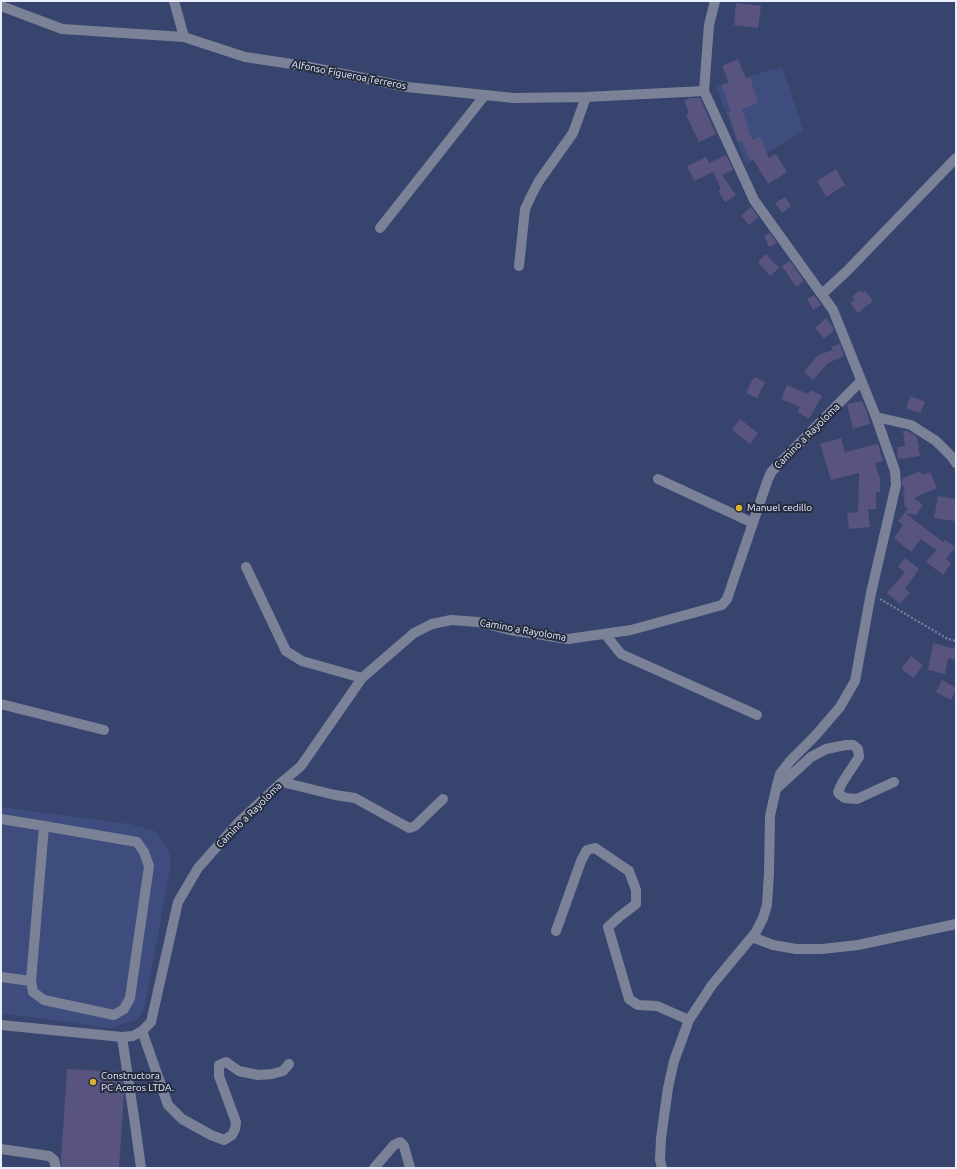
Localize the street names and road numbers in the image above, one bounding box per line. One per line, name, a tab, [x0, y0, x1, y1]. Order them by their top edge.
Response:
street label: Alfonso Figueroa Terreros	[291, 58, 407, 92]
street label: Camino a Rayoloma	[772, 401, 842, 471]
street label: Camino a Rayoloma	[479, 616, 567, 644]
street label: Camino a Rayoloma	[214, 780, 284, 850]

